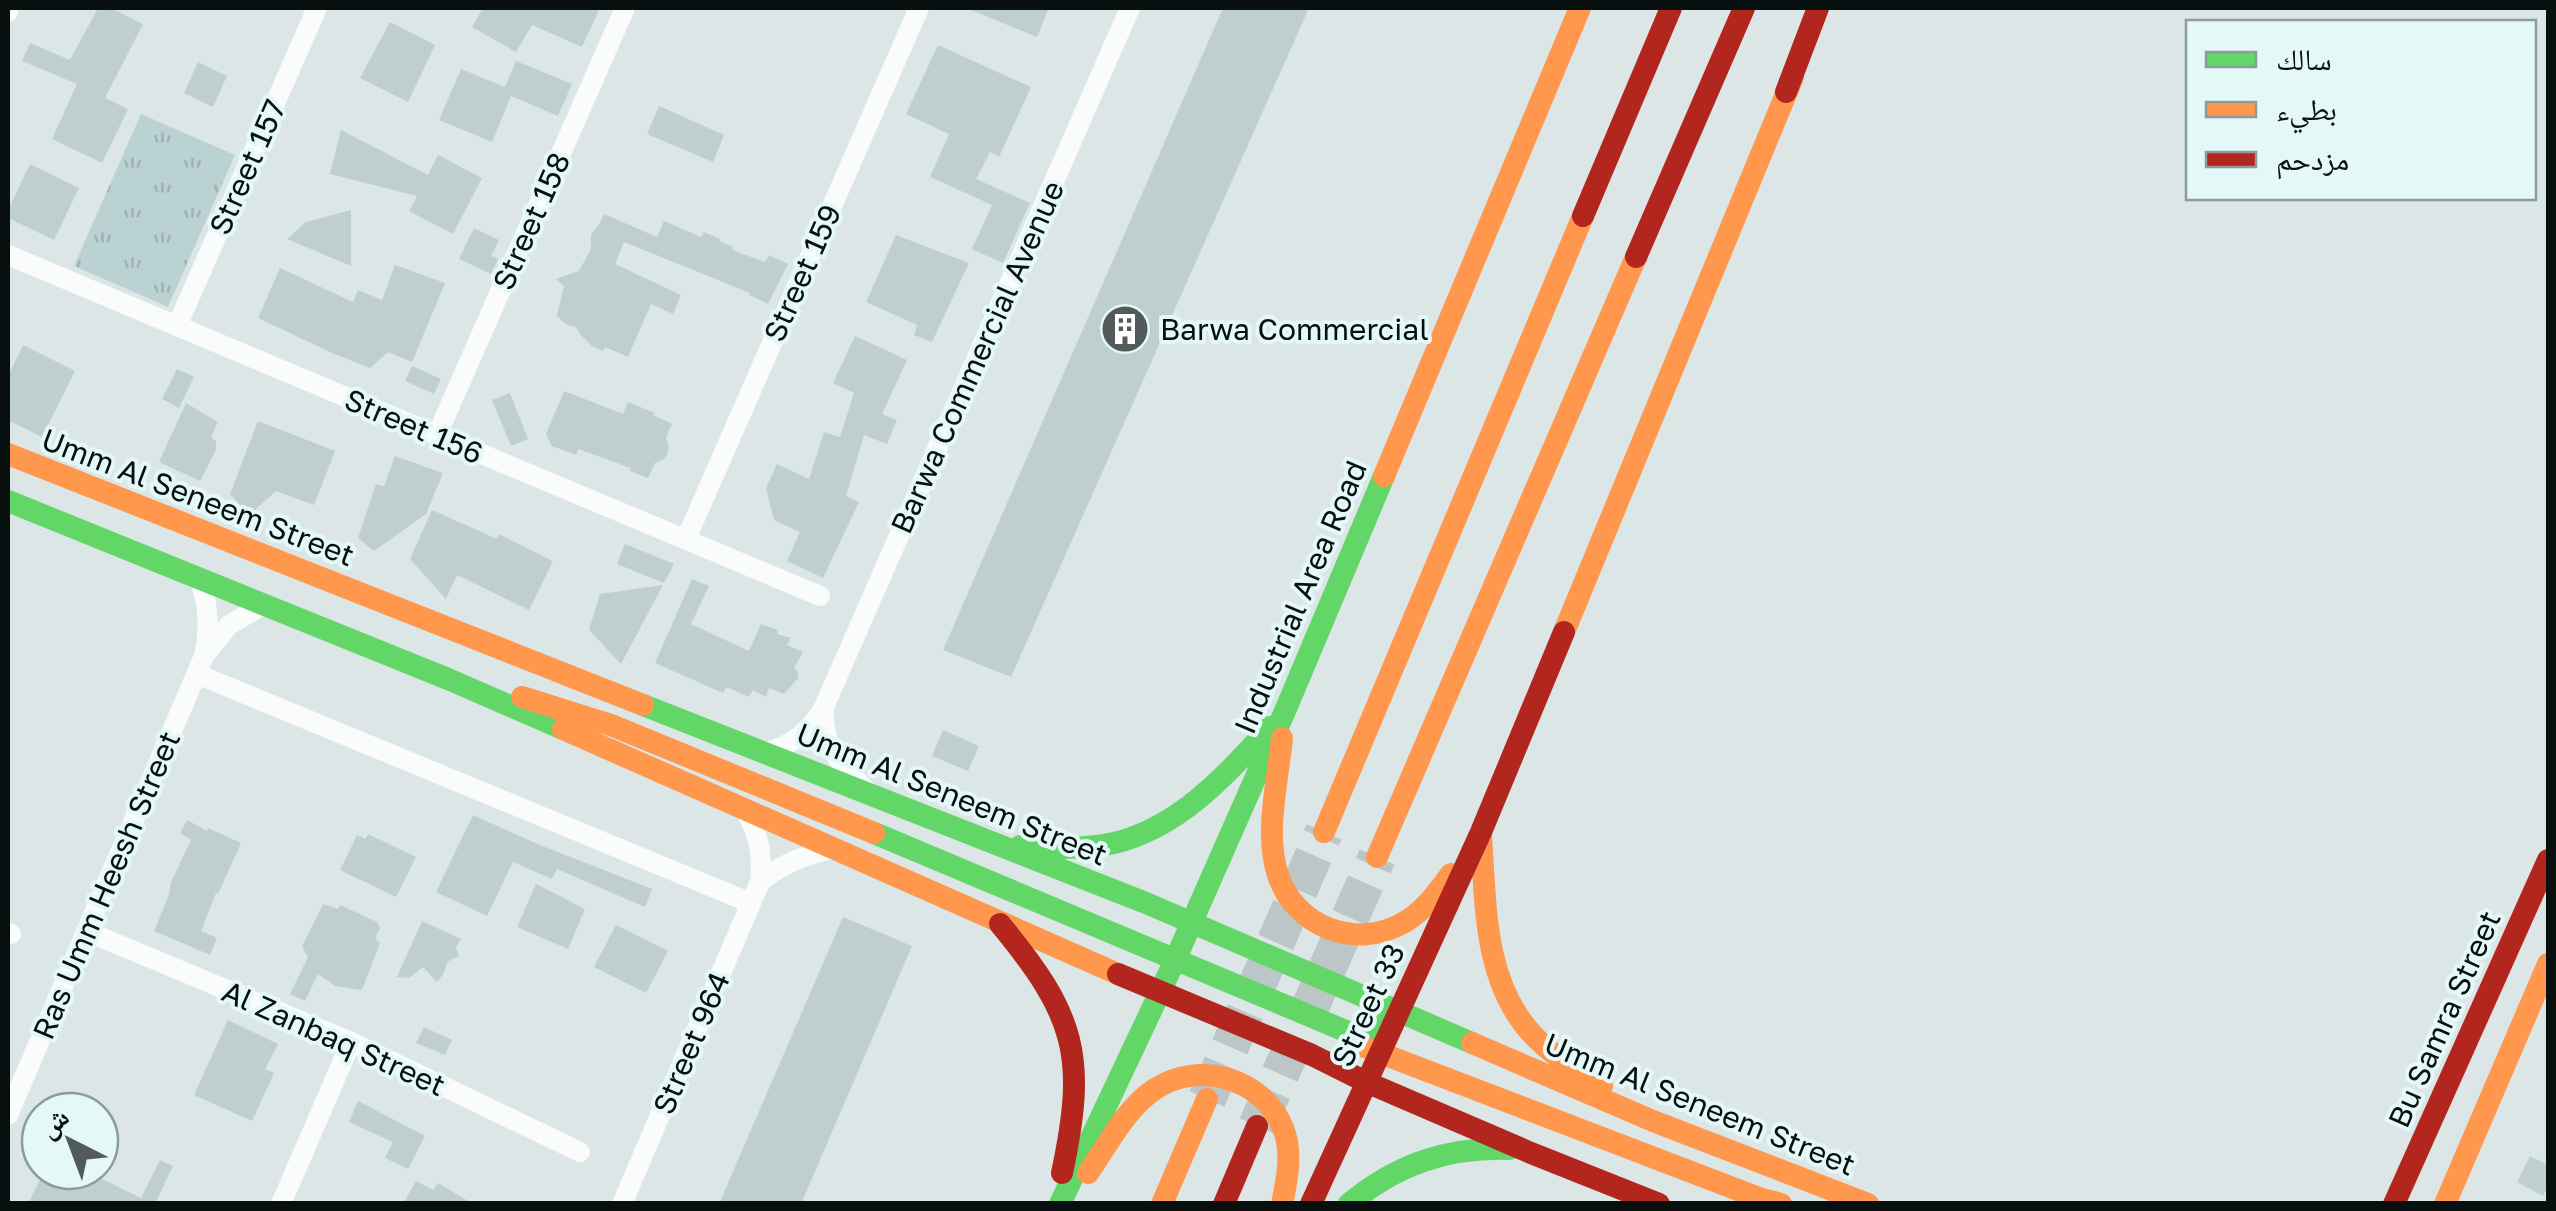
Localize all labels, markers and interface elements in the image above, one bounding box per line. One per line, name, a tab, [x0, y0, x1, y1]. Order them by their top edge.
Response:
legend	[2186, 20, 2536, 200]
text: سالك	[2276, 41, 2332, 77]
text: بطيء	[2276, 91, 2337, 134]
street label: Street 157	[201, 94, 293, 240]
text: مزدحم	[2276, 141, 2349, 180]
street label: Street 158	[485, 147, 577, 295]
street label: Barwa Commercial Avenue	[883, 175, 1071, 539]
street label: Street 159	[756, 199, 848, 347]
building icon: Barwa Commercial	[1099, 303, 1151, 355]
place label: Barwa Commercial	[1160, 311, 1429, 347]
street label: Street 156	[340, 381, 488, 471]
street label: Umm Al Seneem Street	[37, 421, 359, 573]
street label: Industrial Area Road	[1226, 455, 1374, 739]
street label: Umm Al Seneem Street	[791, 715, 1113, 873]
street label: Ras Umm Heesh Street	[25, 726, 187, 1044]
street label: Bu Samra Street	[2380, 905, 2508, 1133]
street label: Street 33	[1324, 938, 1412, 1072]
street label: Street 964	[645, 967, 737, 1119]
street label: Al Zanbaq Street	[217, 973, 451, 1103]
street label: Umm Al Seneem Street	[1539, 1025, 1861, 1183]
north arrow	[20, 1091, 120, 1191]
text: ش	[31, 1100, 76, 1145]

